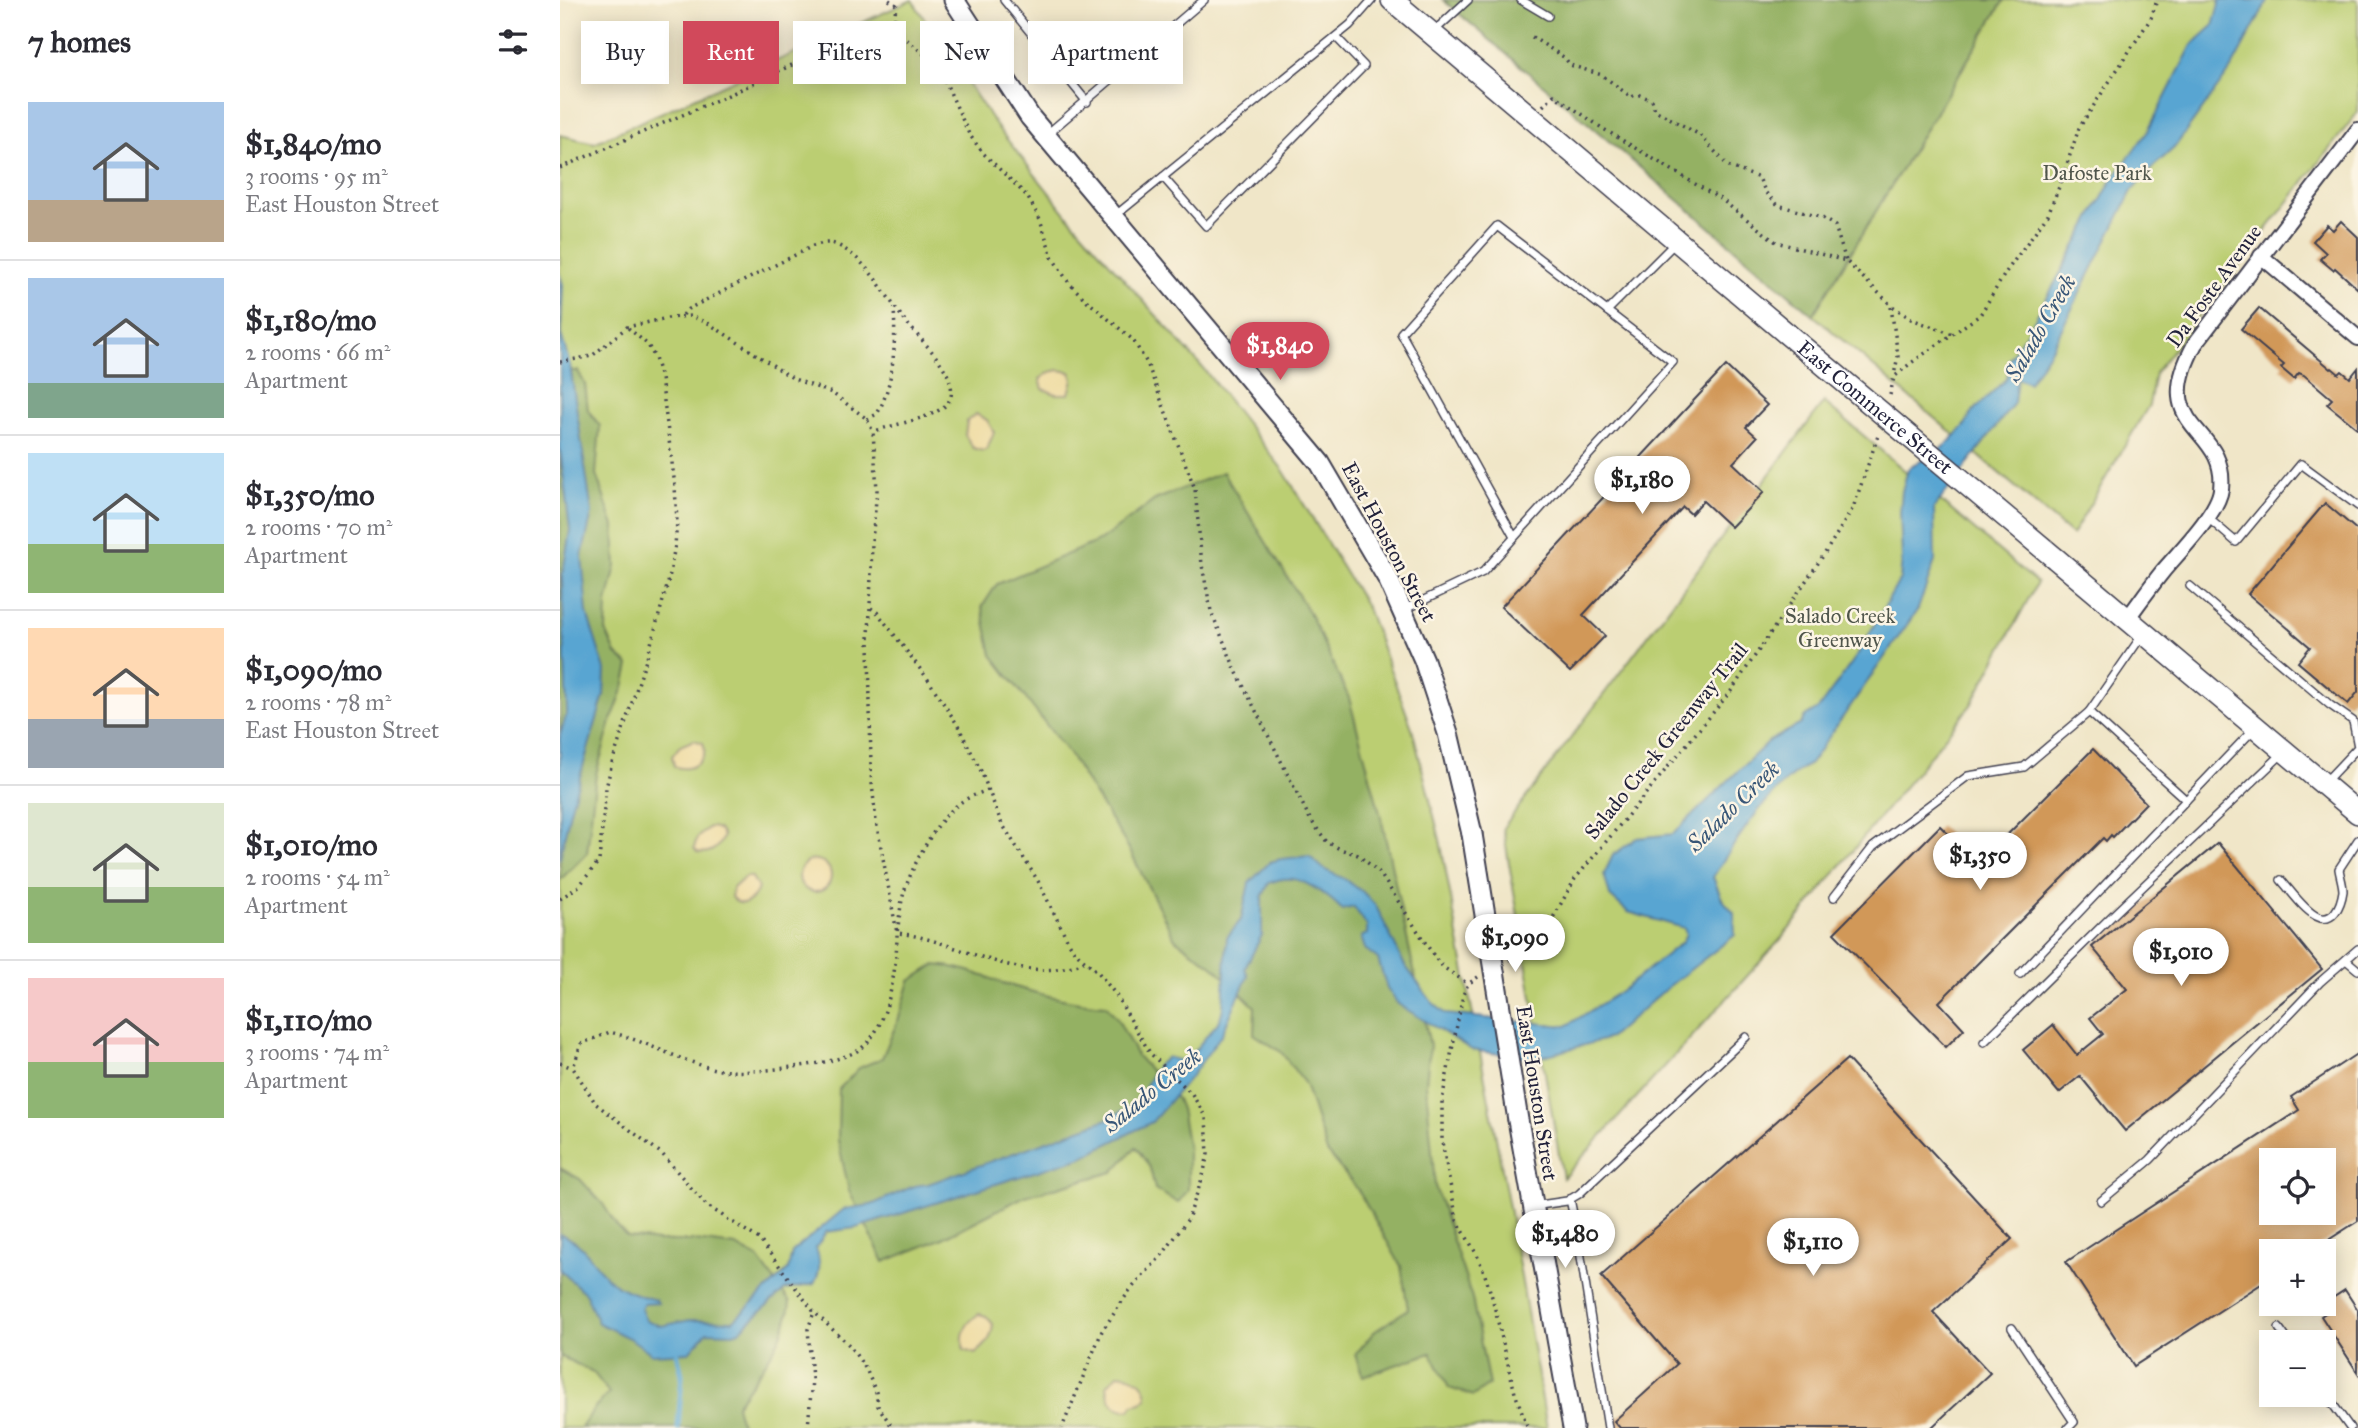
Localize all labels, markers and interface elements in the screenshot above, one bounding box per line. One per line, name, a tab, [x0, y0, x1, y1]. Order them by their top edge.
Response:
chip: Buy	[581, 21, 669, 84]
chip: Rent	[683, 21, 779, 84]
chip: Filters	[793, 21, 906, 84]
chip: New	[920, 21, 1014, 84]
chip: Apartment	[1028, 21, 1183, 84]
icon: filters	[494, 23, 532, 61]
text: 7 homes	[28, 24, 131, 60]
text: $1,840/mo	[245, 126, 381, 162]
icon: home	[84, 130, 168, 214]
park label: Dafoste Park	[2042, 160, 2152, 186]
text: 3 rooms · 95 m²	[245, 162, 388, 190]
text: East Houston Street	[245, 190, 439, 218]
street label: Da Foste Avenue	[2161, 219, 2267, 352]
water label: Salado Creek	[1998, 270, 2082, 387]
text: $1,180/mo	[245, 302, 376, 338]
icon: home	[84, 306, 168, 390]
pin: $1,840	[1223, 322, 1337, 382]
text: $1,840	[1246, 331, 1314, 359]
street label: East Commerce Street	[1792, 335, 1958, 480]
text: 2 rooms · 66 m²	[245, 338, 390, 366]
text: Apartment	[245, 366, 348, 394]
pin: $1,180	[1585, 456, 1699, 516]
street label: East Houston Street	[1336, 458, 1442, 627]
text: $1,180	[1610, 465, 1674, 493]
text: $1,350/mo	[245, 477, 375, 513]
icon: home	[84, 481, 168, 565]
text: 2 rooms · 70 m²	[245, 513, 393, 541]
text: Apartment	[245, 541, 348, 569]
park label: Salado Creek Greenway	[1785, 603, 1896, 653]
street label: Salado Creek Greenway Trail	[1579, 638, 1753, 844]
text: $1,090/mo	[245, 652, 382, 688]
icon: home	[84, 656, 168, 740]
text: 2 rooms · 78 m²	[245, 688, 391, 716]
text: East Houston Street	[245, 716, 439, 744]
water label: Salado Creek	[1681, 755, 1785, 857]
text: $1,010/mo	[245, 827, 378, 863]
icon: home	[84, 831, 168, 915]
pin: $1,350	[1923, 832, 2037, 892]
text: $1,350	[1949, 841, 2011, 869]
text: 2 rooms · 54 m²	[245, 863, 390, 891]
text: Apartment	[245, 891, 348, 919]
pin: $1,090	[1458, 914, 1572, 974]
text: $1,090	[1481, 923, 1549, 951]
pin: $1,010	[2124, 928, 2238, 988]
text: $1,010	[2149, 937, 2213, 965]
text: $1,110/mo	[245, 1002, 372, 1038]
street label: East Houston Street	[1510, 1003, 1564, 1183]
icon: home	[84, 1006, 168, 1090]
text: 3 rooms · 74 m²	[245, 1038, 389, 1066]
water label: Salado Creek	[1096, 1042, 1207, 1139]
text: Apartment	[245, 1066, 348, 1094]
map controls	[2259, 1148, 2336, 1407]
button: locate	[2259, 1148, 2336, 1225]
pin: $1,480	[1508, 1210, 1622, 1270]
pin: $1,110	[1756, 1218, 1870, 1278]
text: $1,480	[1531, 1219, 1599, 1247]
text: $1,110	[1783, 1227, 1843, 1255]
button: +	[2259, 1239, 2336, 1316]
button: −	[2259, 1330, 2336, 1407]

